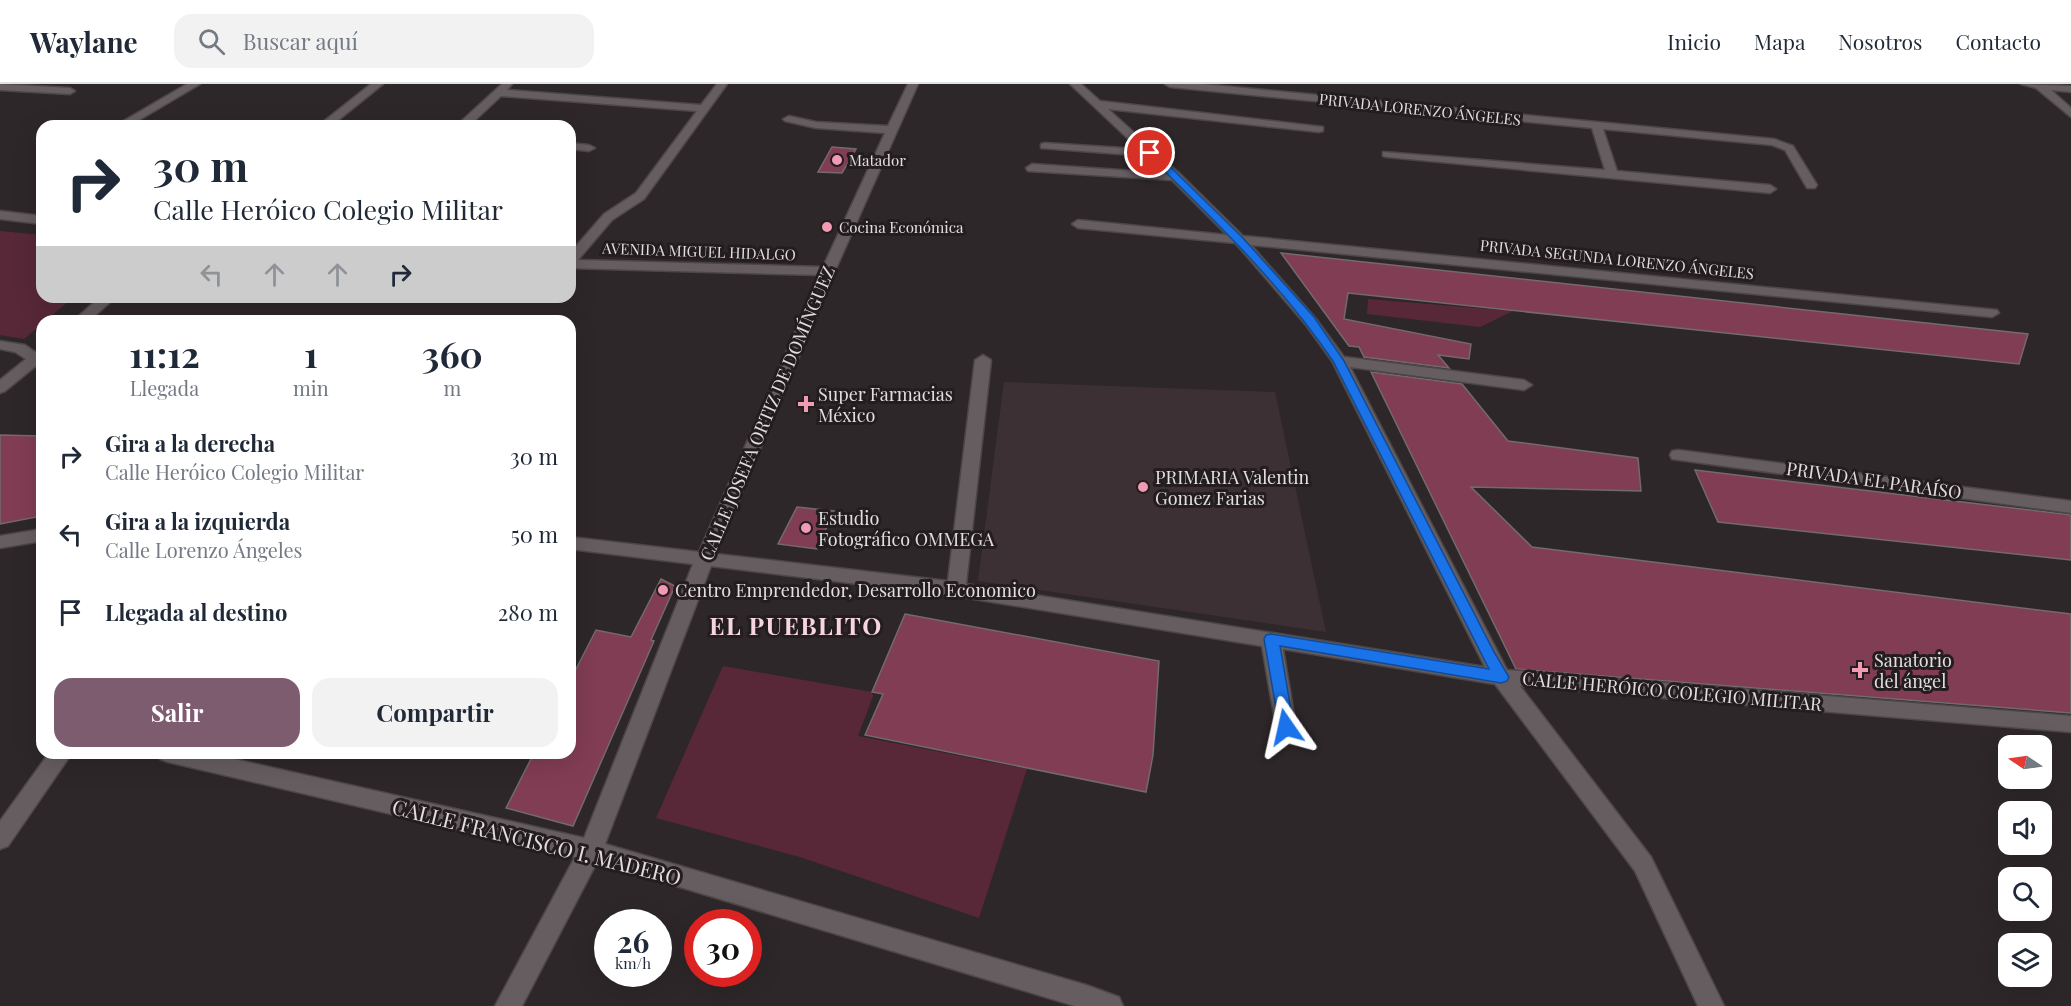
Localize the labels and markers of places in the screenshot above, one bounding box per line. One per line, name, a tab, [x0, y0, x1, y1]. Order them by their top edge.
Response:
pin	[1124, 127, 1175, 178]
place label: Matador	[849, 150, 906, 170]
marker: Matador	[830, 153, 844, 167]
place label: Cocina Económica	[839, 217, 964, 237]
marker: Cocina Económica	[820, 220, 834, 234]
place label: Super Farmacias México	[818, 382, 953, 427]
marker: Super Farmacias México	[799, 397, 813, 411]
place label: PRIMARIA Valentin Gomez Farias	[1155, 465, 1310, 510]
marker: PRIMARIA Valentin Gomez Farias	[1136, 480, 1150, 494]
place label: Estudio Fotográfico OMMEGA	[818, 506, 995, 551]
marker: Estudio Fotográfico OMMEGA	[799, 521, 813, 535]
place label: Centro Emprendedor, Desarrollo Economico	[675, 578, 1036, 602]
marker: Centro Emprendedor, Desarrollo Economico	[656, 583, 670, 597]
place label: Sanatorio del ángel	[1874, 648, 1952, 693]
marker: Sanatorio del ángel	[1851, 661, 1869, 679]

